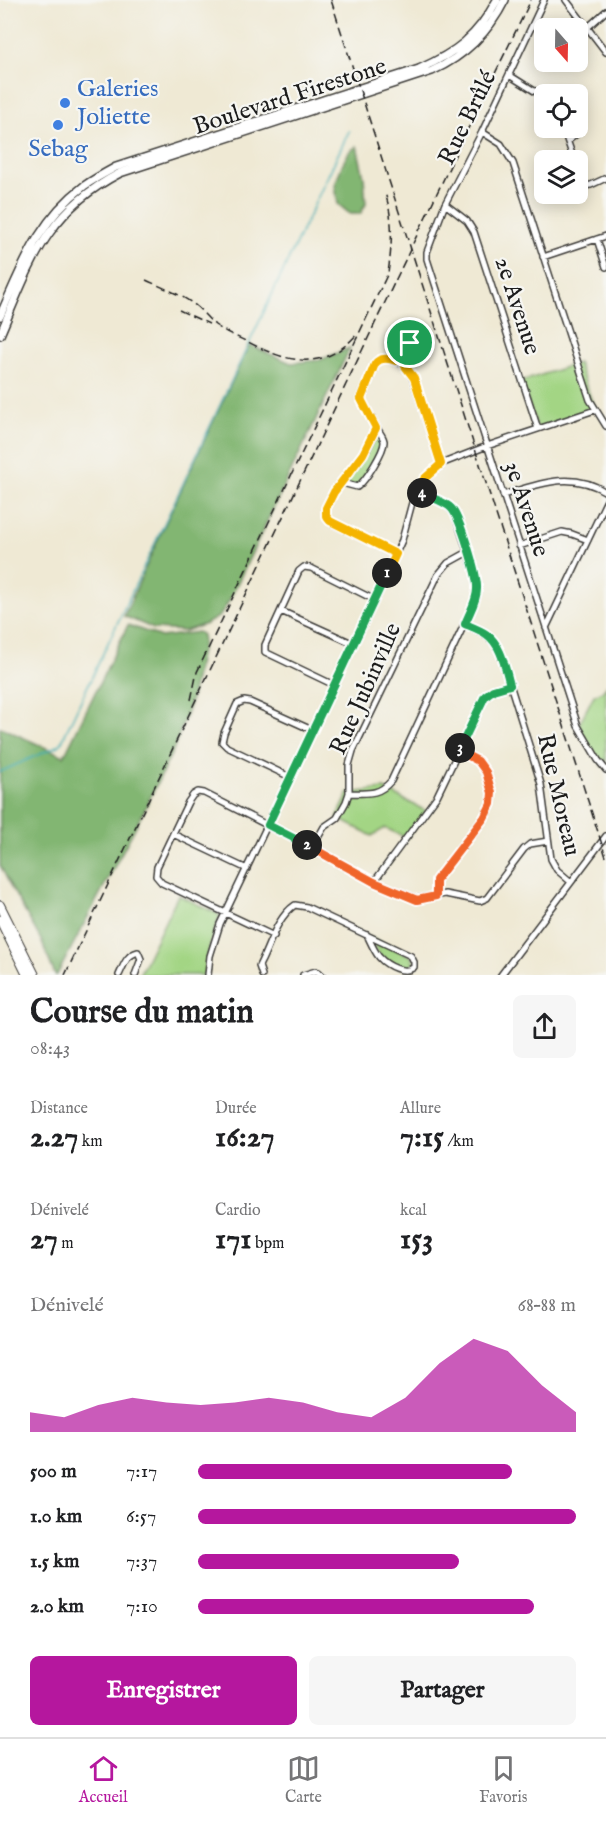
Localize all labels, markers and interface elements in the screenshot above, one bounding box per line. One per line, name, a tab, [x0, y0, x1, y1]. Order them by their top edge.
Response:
north arrow	[534, 18, 588, 72]
map controls	[534, 18, 588, 204]
street label: Boulevard Firestone	[190, 51, 390, 143]
street label: Rue Brûlé	[432, 66, 504, 170]
place label: Galeries Joliette	[74, 74, 159, 133]
button: locate	[534, 84, 588, 138]
marker: Galeries Joliette	[58, 96, 72, 110]
marker: Sebag	[51, 118, 65, 132]
place label: Sebag	[28, 134, 89, 165]
button: layers	[534, 150, 588, 204]
street label: 2e Avenue	[487, 253, 547, 359]
pin	[384, 317, 435, 368]
icon: arrive	[393, 326, 426, 359]
street label: 3e Avenue	[496, 457, 556, 561]
pin: 4	[407, 478, 437, 508]
text: 4	[418, 483, 426, 503]
pin: 1	[372, 558, 402, 588]
text: 1	[384, 563, 390, 583]
street label: Rue Jubinville	[323, 618, 409, 760]
street label: Rue Moreau	[529, 731, 587, 859]
pin: 3	[445, 733, 475, 763]
text: 3	[457, 738, 463, 758]
pin: 2	[292, 830, 322, 860]
text: 2	[303, 835, 311, 855]
text: Course du matin	[30, 992, 254, 1034]
button: share	[513, 995, 576, 1058]
text: 08:43	[30, 1036, 70, 1061]
text: Distance	[30, 1099, 88, 1119]
text: Durée	[215, 1099, 257, 1119]
text: Allure	[400, 1099, 441, 1119]
text: 2.27	[30, 1119, 78, 1157]
text: 16:27	[215, 1119, 275, 1157]
text: 7:15	[400, 1119, 444, 1157]
text: km	[78, 1132, 103, 1152]
text: /km	[444, 1132, 474, 1152]
text: Dénivelé	[30, 1201, 89, 1221]
text: Cardio	[215, 1201, 261, 1221]
text: kcal	[400, 1201, 427, 1221]
text: 27	[30, 1221, 58, 1259]
text: 171	[215, 1221, 251, 1259]
text: 153	[400, 1221, 433, 1259]
text: m	[58, 1234, 74, 1254]
text: bpm	[251, 1234, 284, 1254]
text: Dénivelé	[30, 1293, 104, 1318]
text: 68–88 m	[518, 1293, 576, 1318]
text: 500 m	[30, 1459, 77, 1484]
text: 7:17	[126, 1459, 157, 1484]
text: 1.0 km	[30, 1504, 82, 1529]
text: 6:57	[126, 1504, 156, 1529]
text: 1.5 km	[30, 1549, 80, 1574]
text: 7:37	[126, 1549, 157, 1574]
text: 2.0 km	[30, 1594, 84, 1619]
text: 7:10	[126, 1594, 158, 1619]
button: Enregistrer	[30, 1656, 297, 1725]
button: Partager	[309, 1656, 576, 1725]
tab: Accueil	[79, 1752, 128, 1808]
tab: Carte	[285, 1752, 322, 1808]
tab: Favoris	[479, 1752, 527, 1808]

